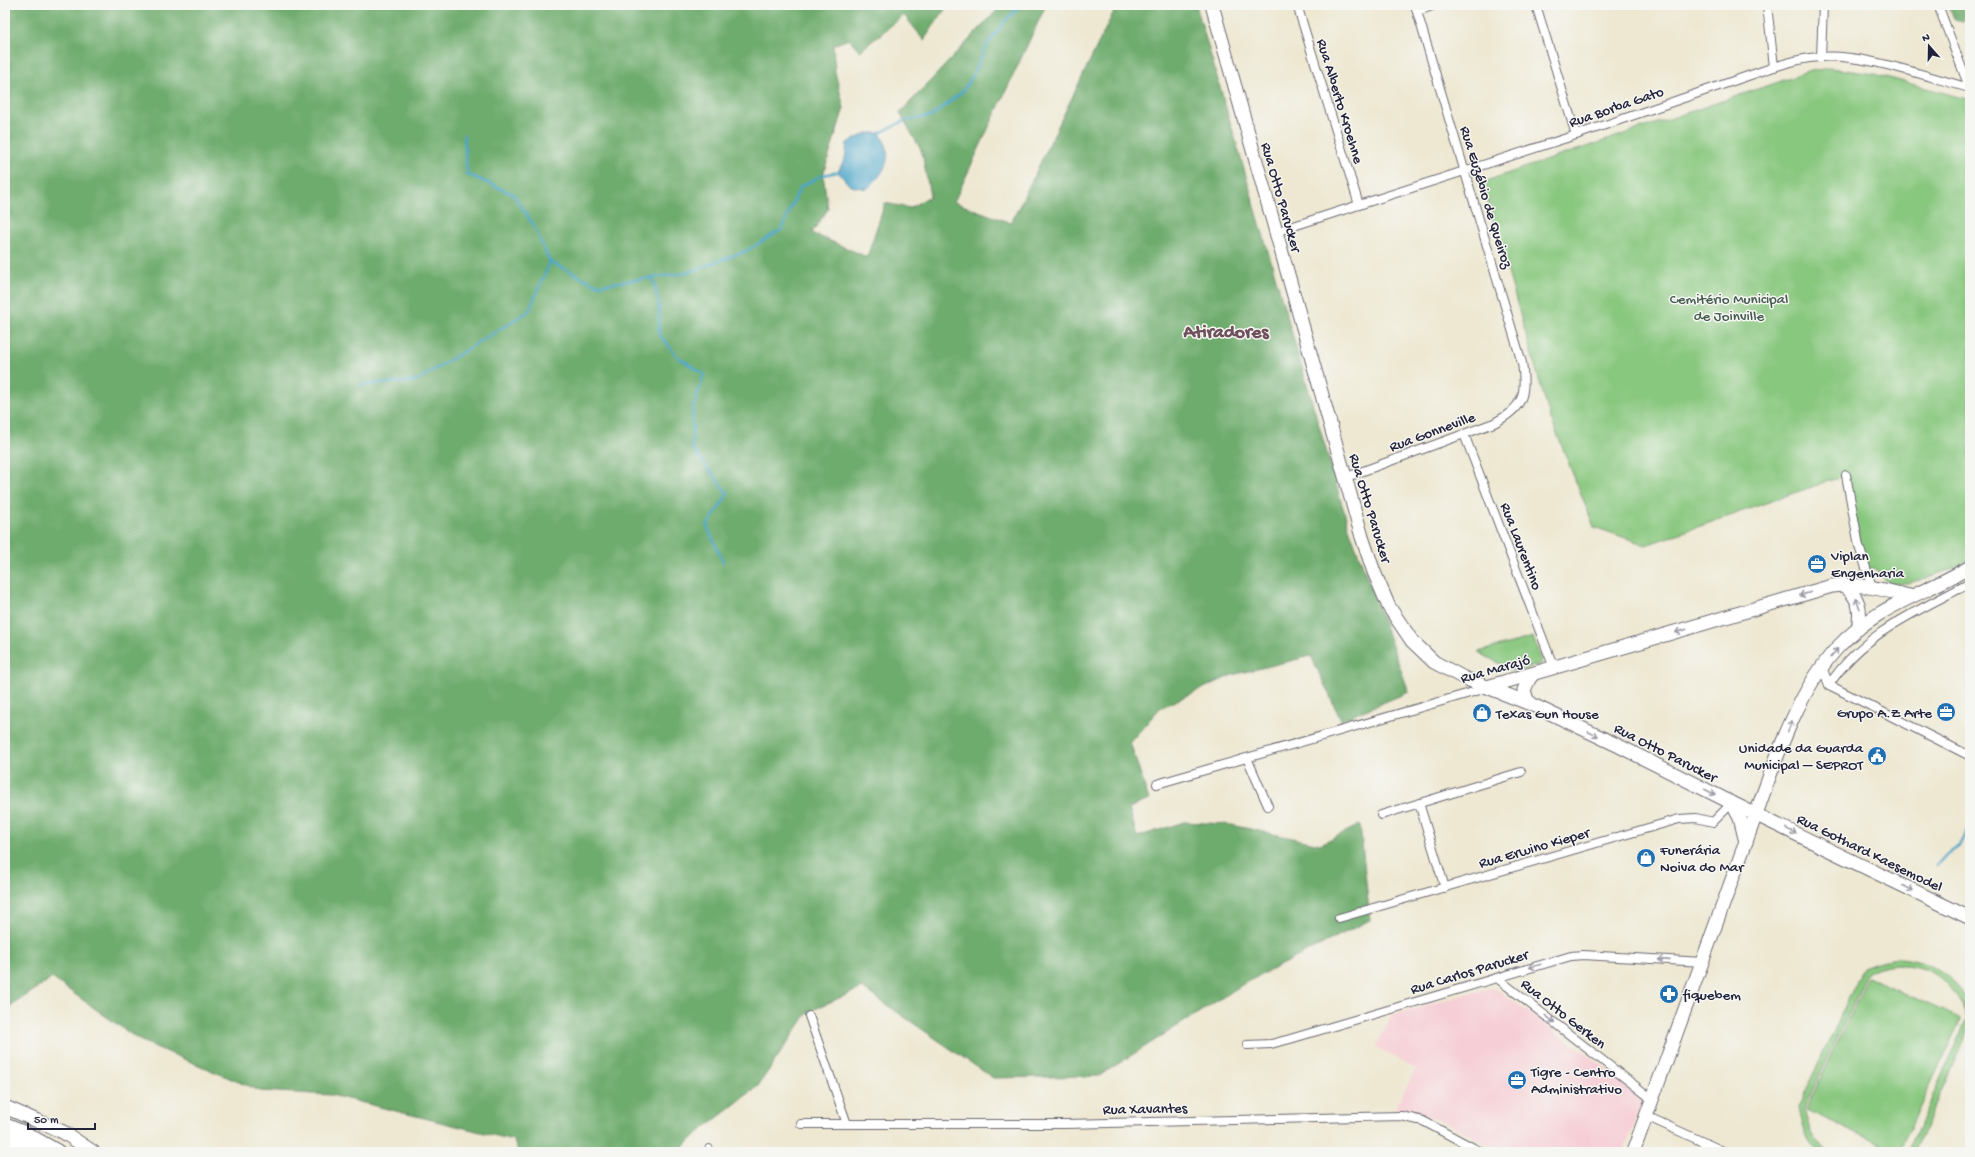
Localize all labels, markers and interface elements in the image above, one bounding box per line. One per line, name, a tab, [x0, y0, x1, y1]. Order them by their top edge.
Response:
north arrow	[1909, 26, 1949, 66]
text: N	[1921, 32, 1932, 45]
street label: Rua Alberto Kroehne	[1312, 37, 1367, 166]
street label: Rua Borba Gato	[1567, 83, 1667, 133]
street label: Rua Euzébio de Queiroz	[1455, 124, 1515, 271]
street label: Rua Otto Parucker	[1256, 141, 1305, 256]
park label: Cemitério Municipal de Joinville	[1670, 291, 1788, 326]
district label: Atiradores	[1183, 322, 1269, 345]
street label: Rua Gonneville	[1387, 409, 1478, 457]
street label: Rua Otto Parucker	[1344, 452, 1395, 567]
street label: Rua Laurentino	[1495, 500, 1545, 593]
place label: Viplan Engenharia	[1830, 548, 1905, 583]
office icon: Viplan Engenharia	[1806, 553, 1828, 575]
one-way arrow	[1799, 591, 1812, 598]
one-way arrow	[1854, 597, 1861, 610]
one-way arrow	[1674, 628, 1687, 635]
one-way arrow	[1829, 647, 1838, 658]
street label: Rua Marajó	[1459, 651, 1533, 688]
office icon: Grupo A.Z Arte	[1935, 701, 1957, 723]
shop icon: Texas Gun House	[1471, 702, 1493, 724]
place label: Grupo A.Z Arte	[1837, 705, 1932, 723]
place label: Texas Gun House	[1495, 706, 1599, 724]
street label: Rua Otto Parucker	[1611, 720, 1721, 788]
one-way arrow	[1787, 720, 1794, 732]
one-way arrow	[1587, 731, 1599, 738]
place label: Unidade da Guarda Municipal – SEPROT	[1739, 740, 1864, 775]
public building icon: Unidade da Guarda Municipal – SEPROT	[1866, 745, 1888, 767]
one-way arrow	[1704, 789, 1716, 796]
street label: Rua Gothard Kaesemodel	[1793, 811, 1945, 897]
street label: Rua Erwino Kieper	[1477, 824, 1594, 873]
one-way arrow	[1785, 828, 1797, 835]
place label: Funerária Noiva do Mar	[1659, 842, 1745, 877]
shop icon: Funerária Noiva do Mar	[1635, 847, 1657, 869]
one-way arrow	[1902, 885, 1914, 892]
street label: Rua Carlos Parucker	[1408, 946, 1532, 999]
one-way arrow	[1658, 956, 1671, 963]
one-way arrow	[1529, 963, 1542, 970]
street label: Rua Otto Gerken	[1516, 976, 1609, 1054]
pharmacy icon: fiquebem	[1658, 983, 1680, 1005]
place label: fiquebem	[1682, 987, 1741, 1005]
one-way arrow	[1544, 1015, 1555, 1023]
place label: Tigre - Centro Administrativo	[1530, 1064, 1622, 1099]
office icon: Tigre - Centro Administrativo	[1506, 1069, 1528, 1091]
street label: Rua Xavantes	[1103, 1100, 1188, 1120]
scale bar	[28, 1105, 95, 1131]
text: 50 m	[34, 1114, 59, 1128]

